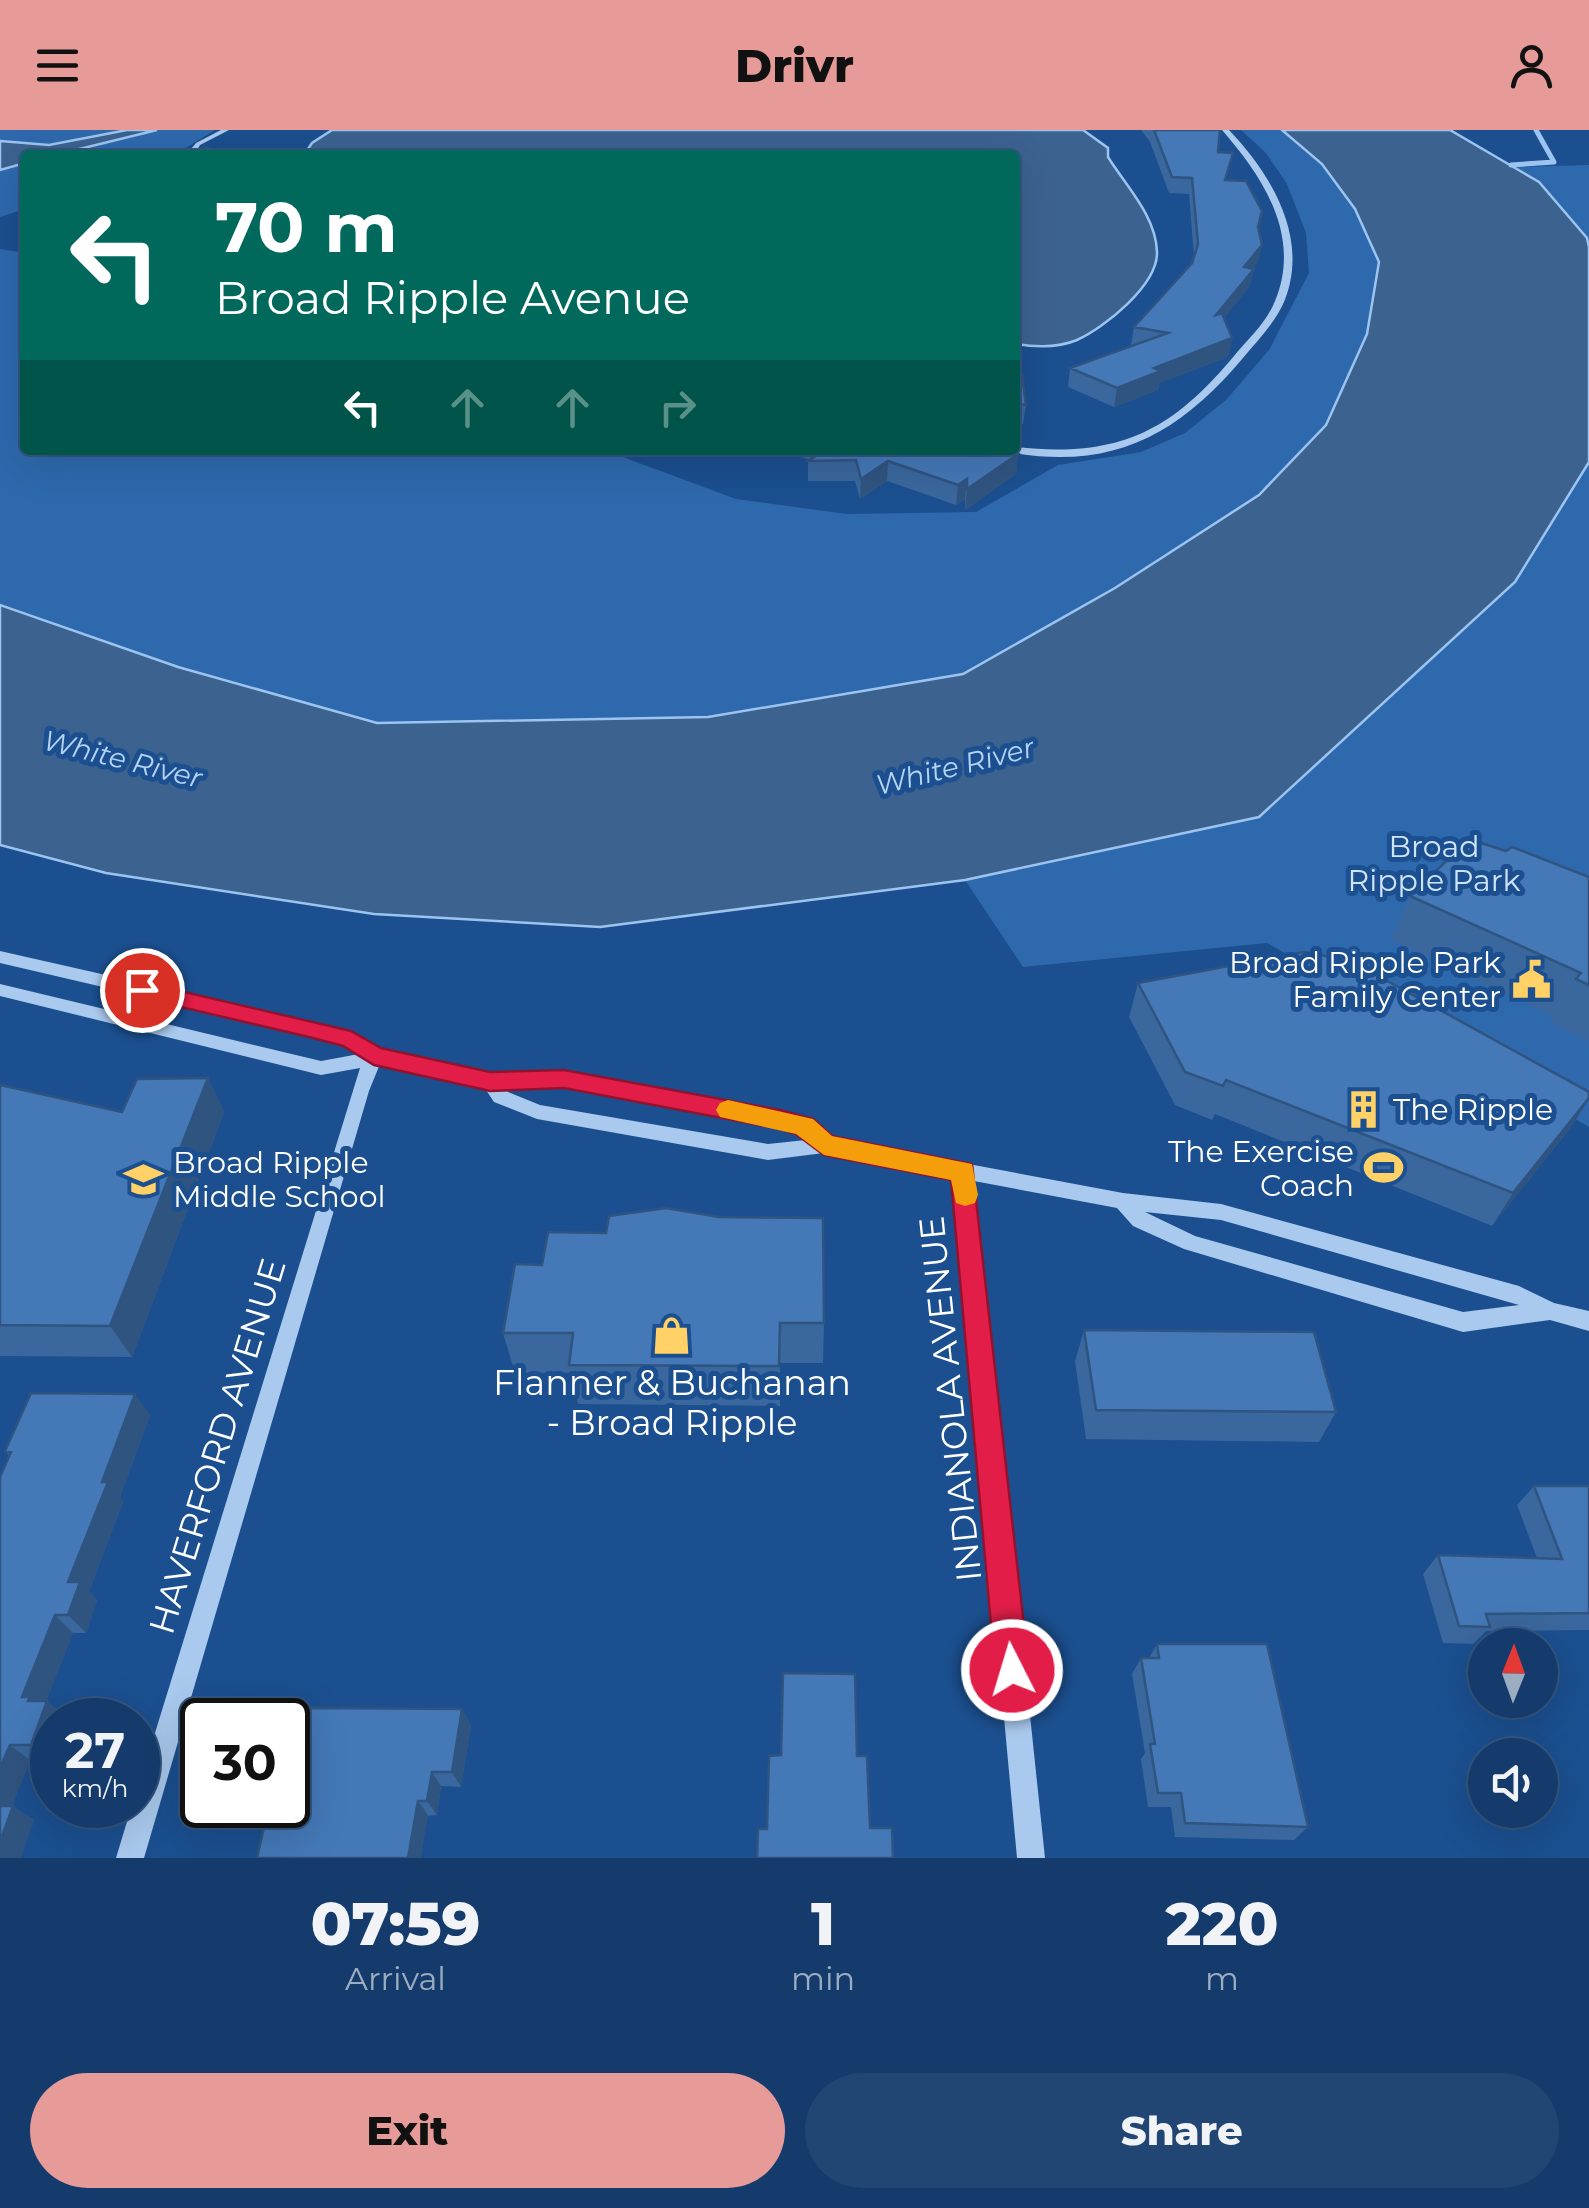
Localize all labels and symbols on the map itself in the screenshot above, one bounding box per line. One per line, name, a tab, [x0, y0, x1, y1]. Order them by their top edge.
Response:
water label: White River	[40, 723, 207, 795]
water label: White River	[872, 730, 1039, 802]
park label: Broad Ripple Park	[1347, 828, 1521, 899]
place label: Broad Ripple Park Family Center	[1229, 944, 1501, 1015]
pin	[100, 948, 185, 1033]
public building icon: Broad Ripple Park Family Center	[1510, 958, 1552, 1000]
building icon: The Ripple	[1342, 1088, 1384, 1130]
place label: The Ripple	[1393, 1091, 1553, 1128]
place label: The Exercise Coach	[1168, 1133, 1354, 1204]
place label: Broad Ripple Middle School	[173, 1144, 386, 1215]
sports icon: The Exercise Coach	[1363, 1147, 1405, 1189]
school or university icon: Broad Ripple Middle School	[122, 1158, 164, 1200]
street label: INDIANOLA AVENUE	[909, 1214, 991, 1584]
street label: HAVERFORD AVENUE	[139, 1253, 295, 1639]
shop icon: Flanner & Buchanan - Broad Ripple	[651, 1314, 693, 1356]
place label: Flanner & Buchanan - Broad Ripple	[493, 1361, 851, 1444]
position arrow	[960, 1618, 1064, 1722]
north arrow	[1468, 1628, 1558, 1718]
speed limit sign: 30	[180, 1698, 310, 1828]

